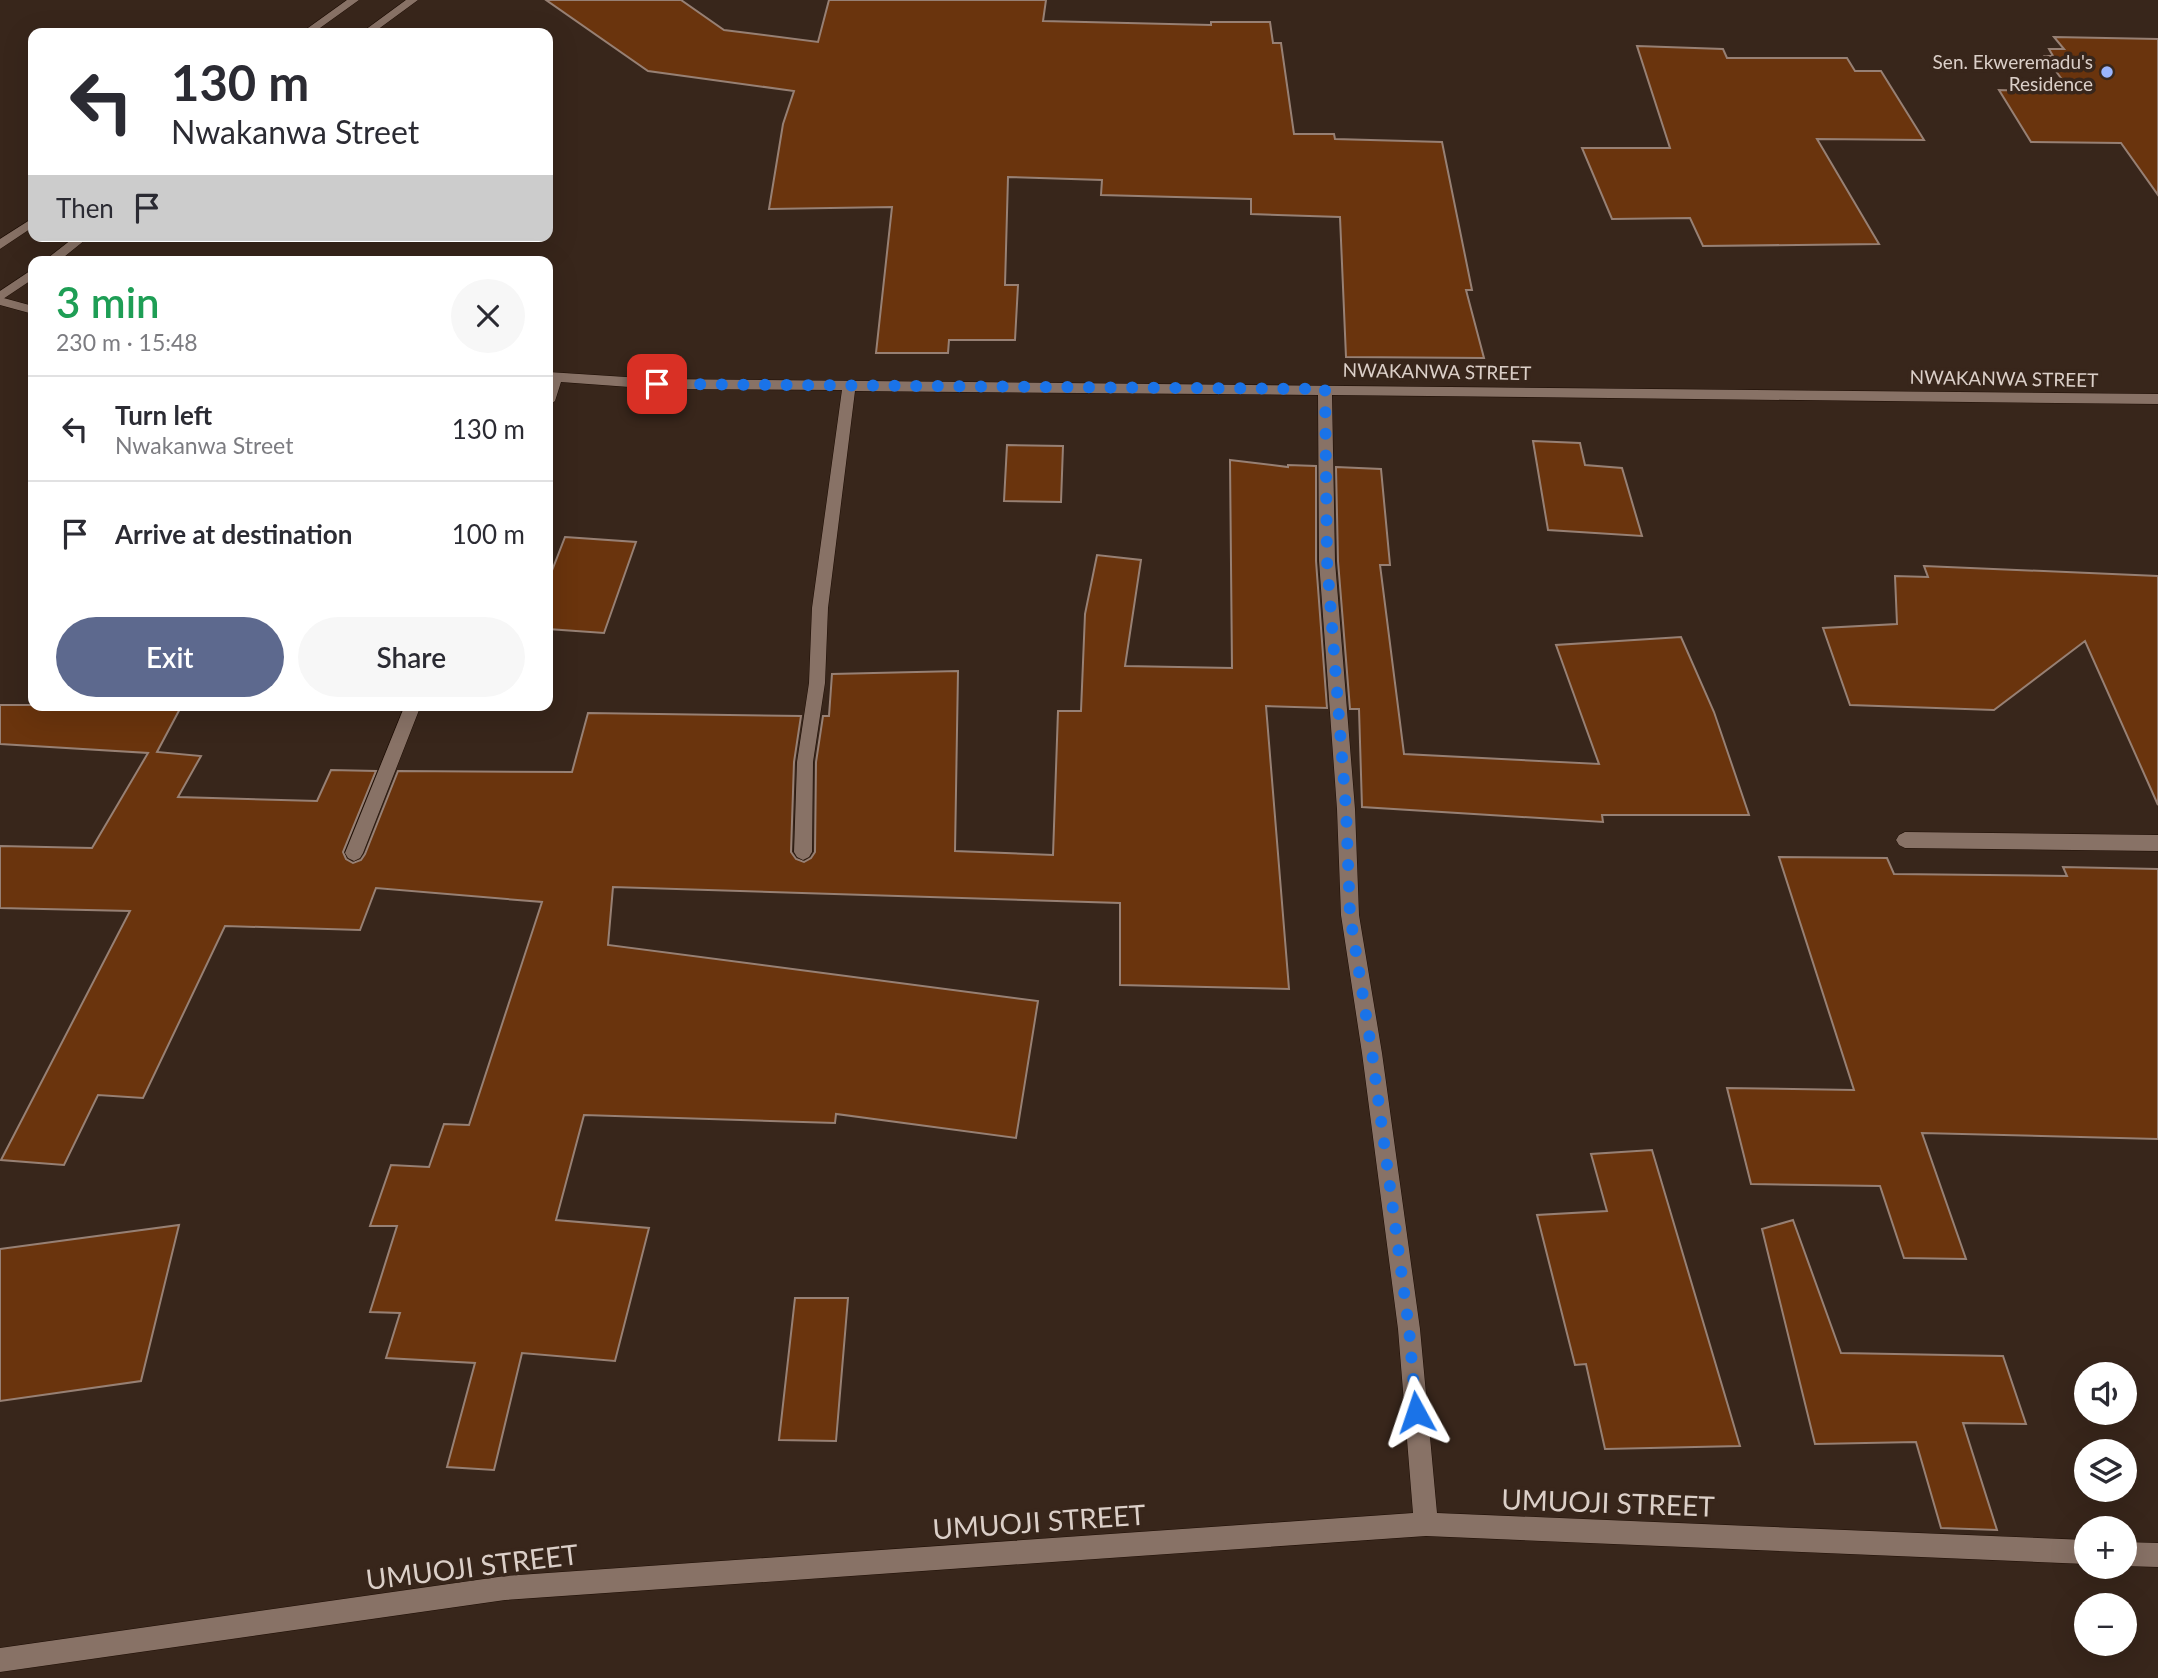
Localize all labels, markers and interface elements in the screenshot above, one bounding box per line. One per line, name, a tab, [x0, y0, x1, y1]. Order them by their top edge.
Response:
place label: Sen. Ekweremadu's Residence	[1933, 50, 2093, 95]
text: 130 m	[171, 53, 309, 111]
icon: left	[56, 56, 147, 147]
marker: Sen. Ekweremadu's Residence	[2099, 64, 2115, 80]
text: Nwakanwa Street	[171, 112, 419, 151]
icon: arrive	[128, 189, 166, 227]
text: Then	[56, 192, 114, 224]
text: 3 min	[56, 277, 160, 327]
button: close	[451, 279, 525, 353]
text: 230 m · 15:48	[56, 328, 198, 356]
pin	[627, 354, 687, 414]
street label: NWAKANWA STREET	[1342, 358, 1532, 384]
icon: arrive	[638, 365, 676, 403]
street label: NWAKANWA STREET	[1909, 365, 2099, 391]
text: Turn left	[115, 399, 212, 431]
icon: left	[56, 410, 94, 448]
text: 130 m	[452, 413, 525, 445]
text: Nwakanwa Street	[115, 431, 293, 459]
icon: arrive	[56, 515, 94, 553]
text: Arrive at destination	[115, 518, 352, 550]
text: 100 m	[452, 518, 525, 550]
button: Exit	[56, 617, 284, 697]
button: Share	[298, 617, 525, 697]
map controls	[2074, 1362, 2137, 1656]
button: sound	[2074, 1362, 2137, 1425]
position arrow	[1379, 1375, 1453, 1449]
button: layers	[2074, 1439, 2137, 1502]
street label: UMUOJI STREET	[1501, 1481, 1716, 1523]
street label: UMUOJI STREET	[931, 1497, 1147, 1545]
button: +	[2074, 1516, 2137, 1579]
street label: UMUOJI STREET	[364, 1536, 581, 1596]
button: −	[2074, 1593, 2137, 1656]

